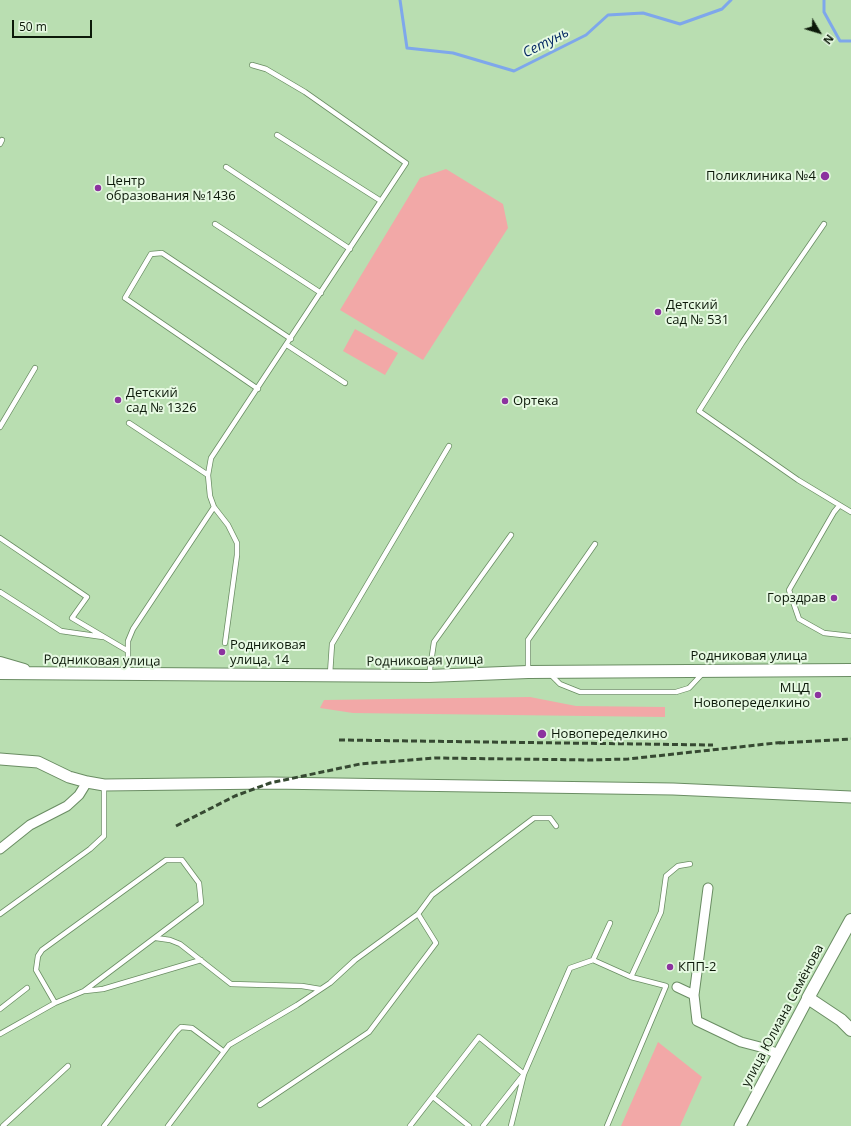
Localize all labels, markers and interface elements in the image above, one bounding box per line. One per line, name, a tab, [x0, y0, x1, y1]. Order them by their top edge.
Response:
scale bar	[14, 12, 94, 38]
north arrow	[799, 12, 839, 52]
text: 50 m	[19, 18, 47, 35]
water label: Сетунь	[520, 24, 572, 62]
text: N	[820, 32, 838, 48]
place label: Поликлиника №4	[706, 168, 816, 184]
marker: Поликлиника №4	[819, 170, 831, 182]
place label: Центр образования №1436	[106, 173, 236, 204]
marker: Центр образования №1436	[93, 183, 103, 193]
place label: Детский сад № 531	[666, 297, 729, 328]
marker: Детский сад № 531	[653, 307, 663, 317]
place label: Детский сад № 1326	[126, 385, 197, 416]
place label: Ортека	[513, 393, 558, 409]
marker: Детский сад № 1326	[113, 395, 123, 405]
marker: Ортека	[500, 396, 510, 406]
place label: Горздрав	[767, 590, 826, 606]
marker: Горздрав	[829, 593, 839, 603]
place label: Родниковая улица, 14	[230, 637, 306, 668]
marker: Родниковая улица, 14	[217, 647, 227, 657]
street label: Родниковая улица	[691, 648, 807, 664]
street label: Родниковая улица	[43, 652, 161, 670]
street label: Родниковая улица	[366, 652, 484, 670]
place label: МЦД Новопеределкино	[693, 680, 810, 711]
marker: МЦД Новопеределкино	[813, 690, 823, 700]
place label: Новопеределкино	[551, 726, 668, 742]
marker: Новопеределкино	[536, 728, 548, 740]
street label: улица Юлиана Семёнова	[739, 942, 827, 1090]
place label: КПП-2	[678, 959, 716, 975]
marker: КПП-2	[665, 962, 675, 972]

